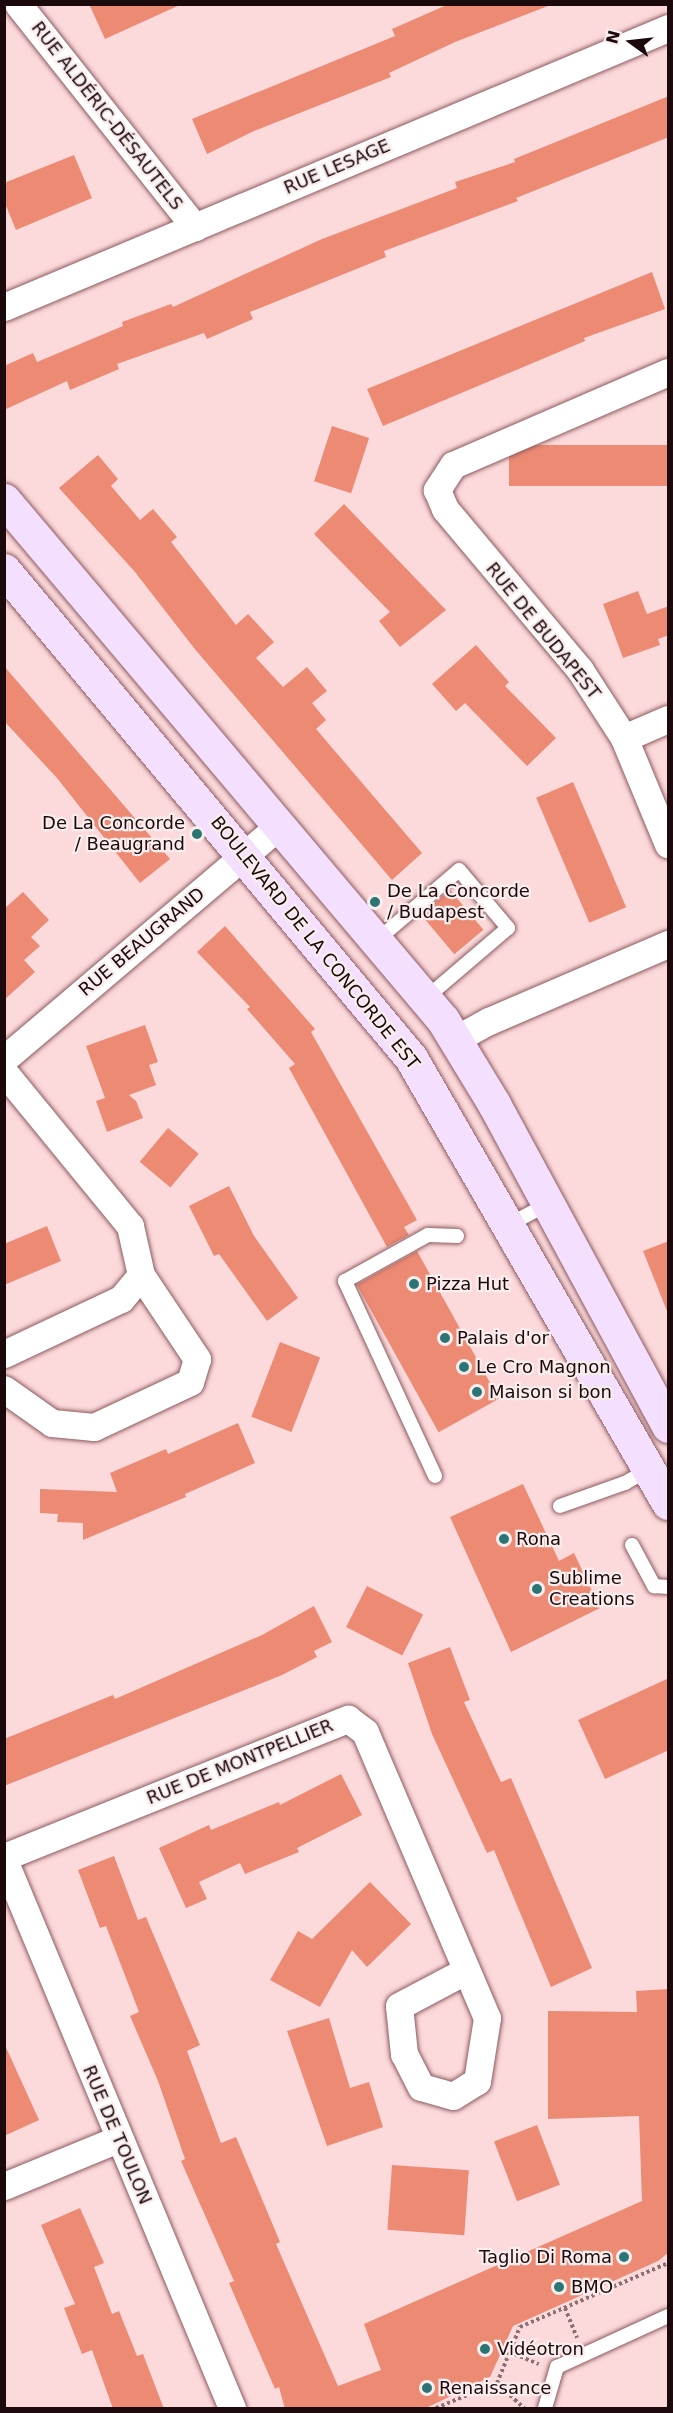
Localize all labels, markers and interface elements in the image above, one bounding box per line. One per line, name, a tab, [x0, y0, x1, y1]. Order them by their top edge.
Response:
north arrow	[601, 12, 661, 72]
street label: RUE ALDÉRIC-DÉSAUTELS	[27, 17, 187, 215]
text: N	[602, 28, 624, 46]
street label: RUE LESAGE	[281, 135, 393, 199]
street label: RUE DE BUDAPEST	[481, 558, 605, 704]
street label: BOULEVARD DE LA CONCORDE EST	[206, 812, 424, 1074]
place label: De La Concorde / Beaugrand	[42, 813, 185, 856]
marker: De La Concorde / Beaugrand	[190, 827, 204, 841]
place label: De La Concorde / Budapest	[387, 881, 530, 924]
street label: RUE BEAUGRAND	[75, 883, 209, 1001]
marker: De La Concorde / Budapest	[368, 895, 382, 909]
place label: Pizza Hut	[426, 1273, 509, 1295]
marker: Pizza Hut	[407, 1277, 421, 1291]
place label: Palais d'or	[457, 1327, 549, 1349]
marker: Palais d'or	[438, 1331, 452, 1345]
place label: Le Cro Magnon	[476, 1356, 611, 1378]
marker: Le Cro Magnon	[457, 1360, 471, 1374]
place label: Maison si bon	[489, 1381, 612, 1403]
marker: Maison si bon	[470, 1385, 484, 1399]
place label: Rona	[516, 1528, 561, 1550]
marker: Rona	[497, 1532, 511, 1546]
place label: Sublime Creations	[549, 1568, 635, 1610]
marker: Sublime Creations	[530, 1582, 544, 1596]
street label: RUE DE MONTPELLIER	[144, 1715, 336, 1809]
street label: RUE DE TOULON	[78, 2062, 156, 2208]
place label: Taglio Di Roma	[479, 2246, 612, 2268]
marker: Taglio Di Roma	[617, 2250, 631, 2264]
place label: BMO	[571, 2276, 613, 2298]
marker: BMO	[552, 2280, 566, 2294]
place label: Vidéotron	[497, 2338, 584, 2360]
marker: Vidéotron	[478, 2342, 492, 2356]
place label: Renaissance	[439, 2377, 551, 2399]
marker: Renaissance	[420, 2381, 434, 2395]

